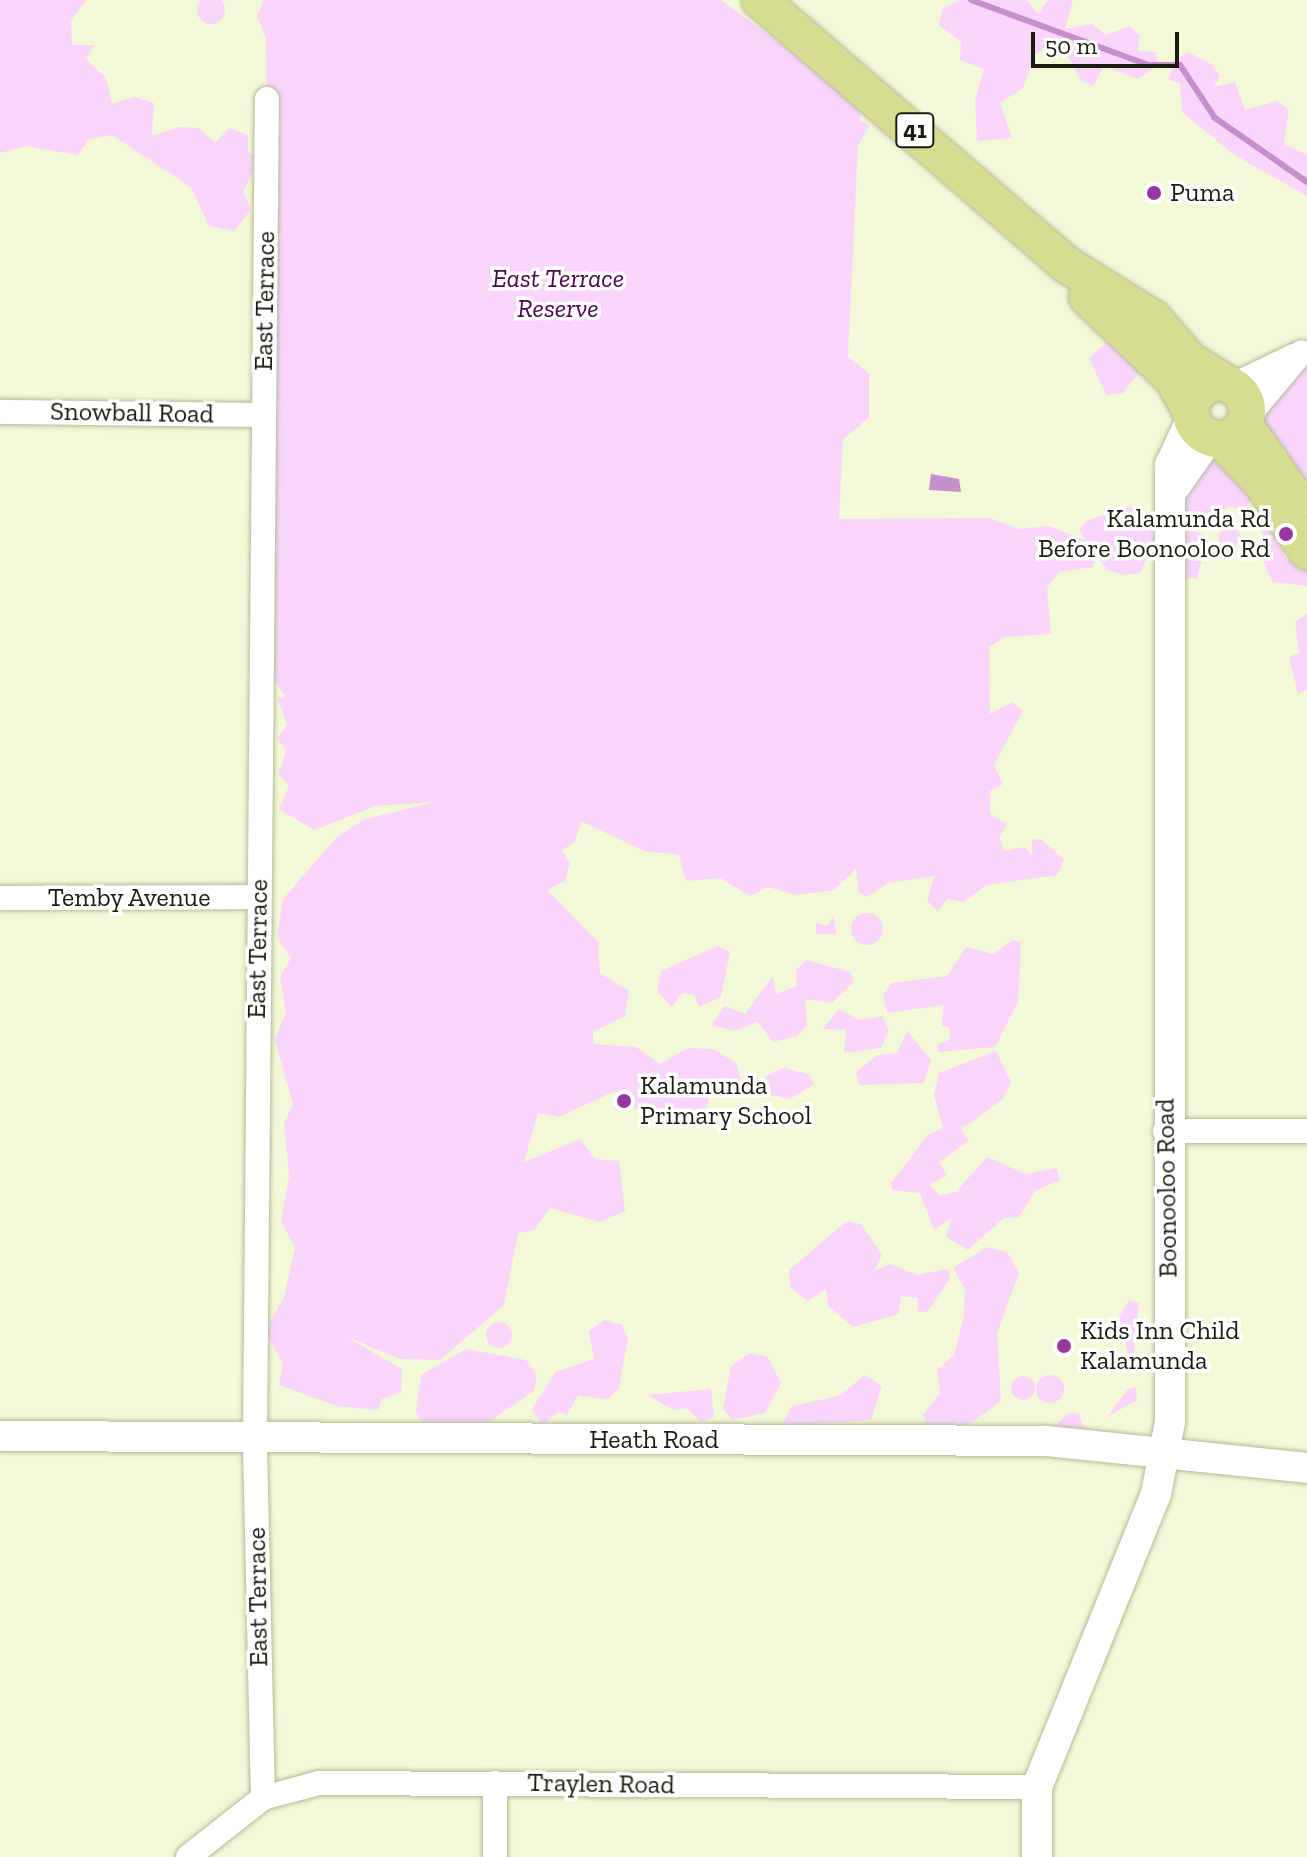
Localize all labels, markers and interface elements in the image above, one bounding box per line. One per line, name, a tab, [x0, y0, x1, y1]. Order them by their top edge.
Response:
scale bar	[1035, 16, 1183, 66]
text: 50 m	[1045, 31, 1097, 60]
road number: 41	[895, 110, 935, 150]
place label: Puma	[1170, 177, 1235, 209]
marker: Puma	[1145, 184, 1163, 202]
street label: East Terrace	[248, 231, 282, 371]
park label: East Terrace Reserve	[492, 263, 624, 324]
street label: Snowball Road	[50, 396, 214, 430]
place label: Kalamunda Rd Before Boonooloo Rd	[1038, 503, 1270, 564]
marker: Kalamunda Rd Before Boonooloo Rd	[1277, 525, 1295, 543]
street label: East Terrace	[241, 879, 275, 1019]
street label: Temby Avenue	[47, 882, 211, 914]
place label: Kalamunda Primary School	[640, 1070, 812, 1132]
marker: Kalamunda Primary School	[615, 1092, 633, 1110]
street label: Boonooloo Road	[1150, 1098, 1184, 1278]
place label: Kids Inn Child Kalamunda	[1080, 1315, 1239, 1376]
marker: Kids Inn Child Kalamunda	[1055, 1337, 1073, 1355]
street label: Heath Road	[589, 1424, 719, 1456]
street label: East Terrace	[241, 1527, 275, 1667]
street label: Traylen Road	[527, 1767, 675, 1801]

